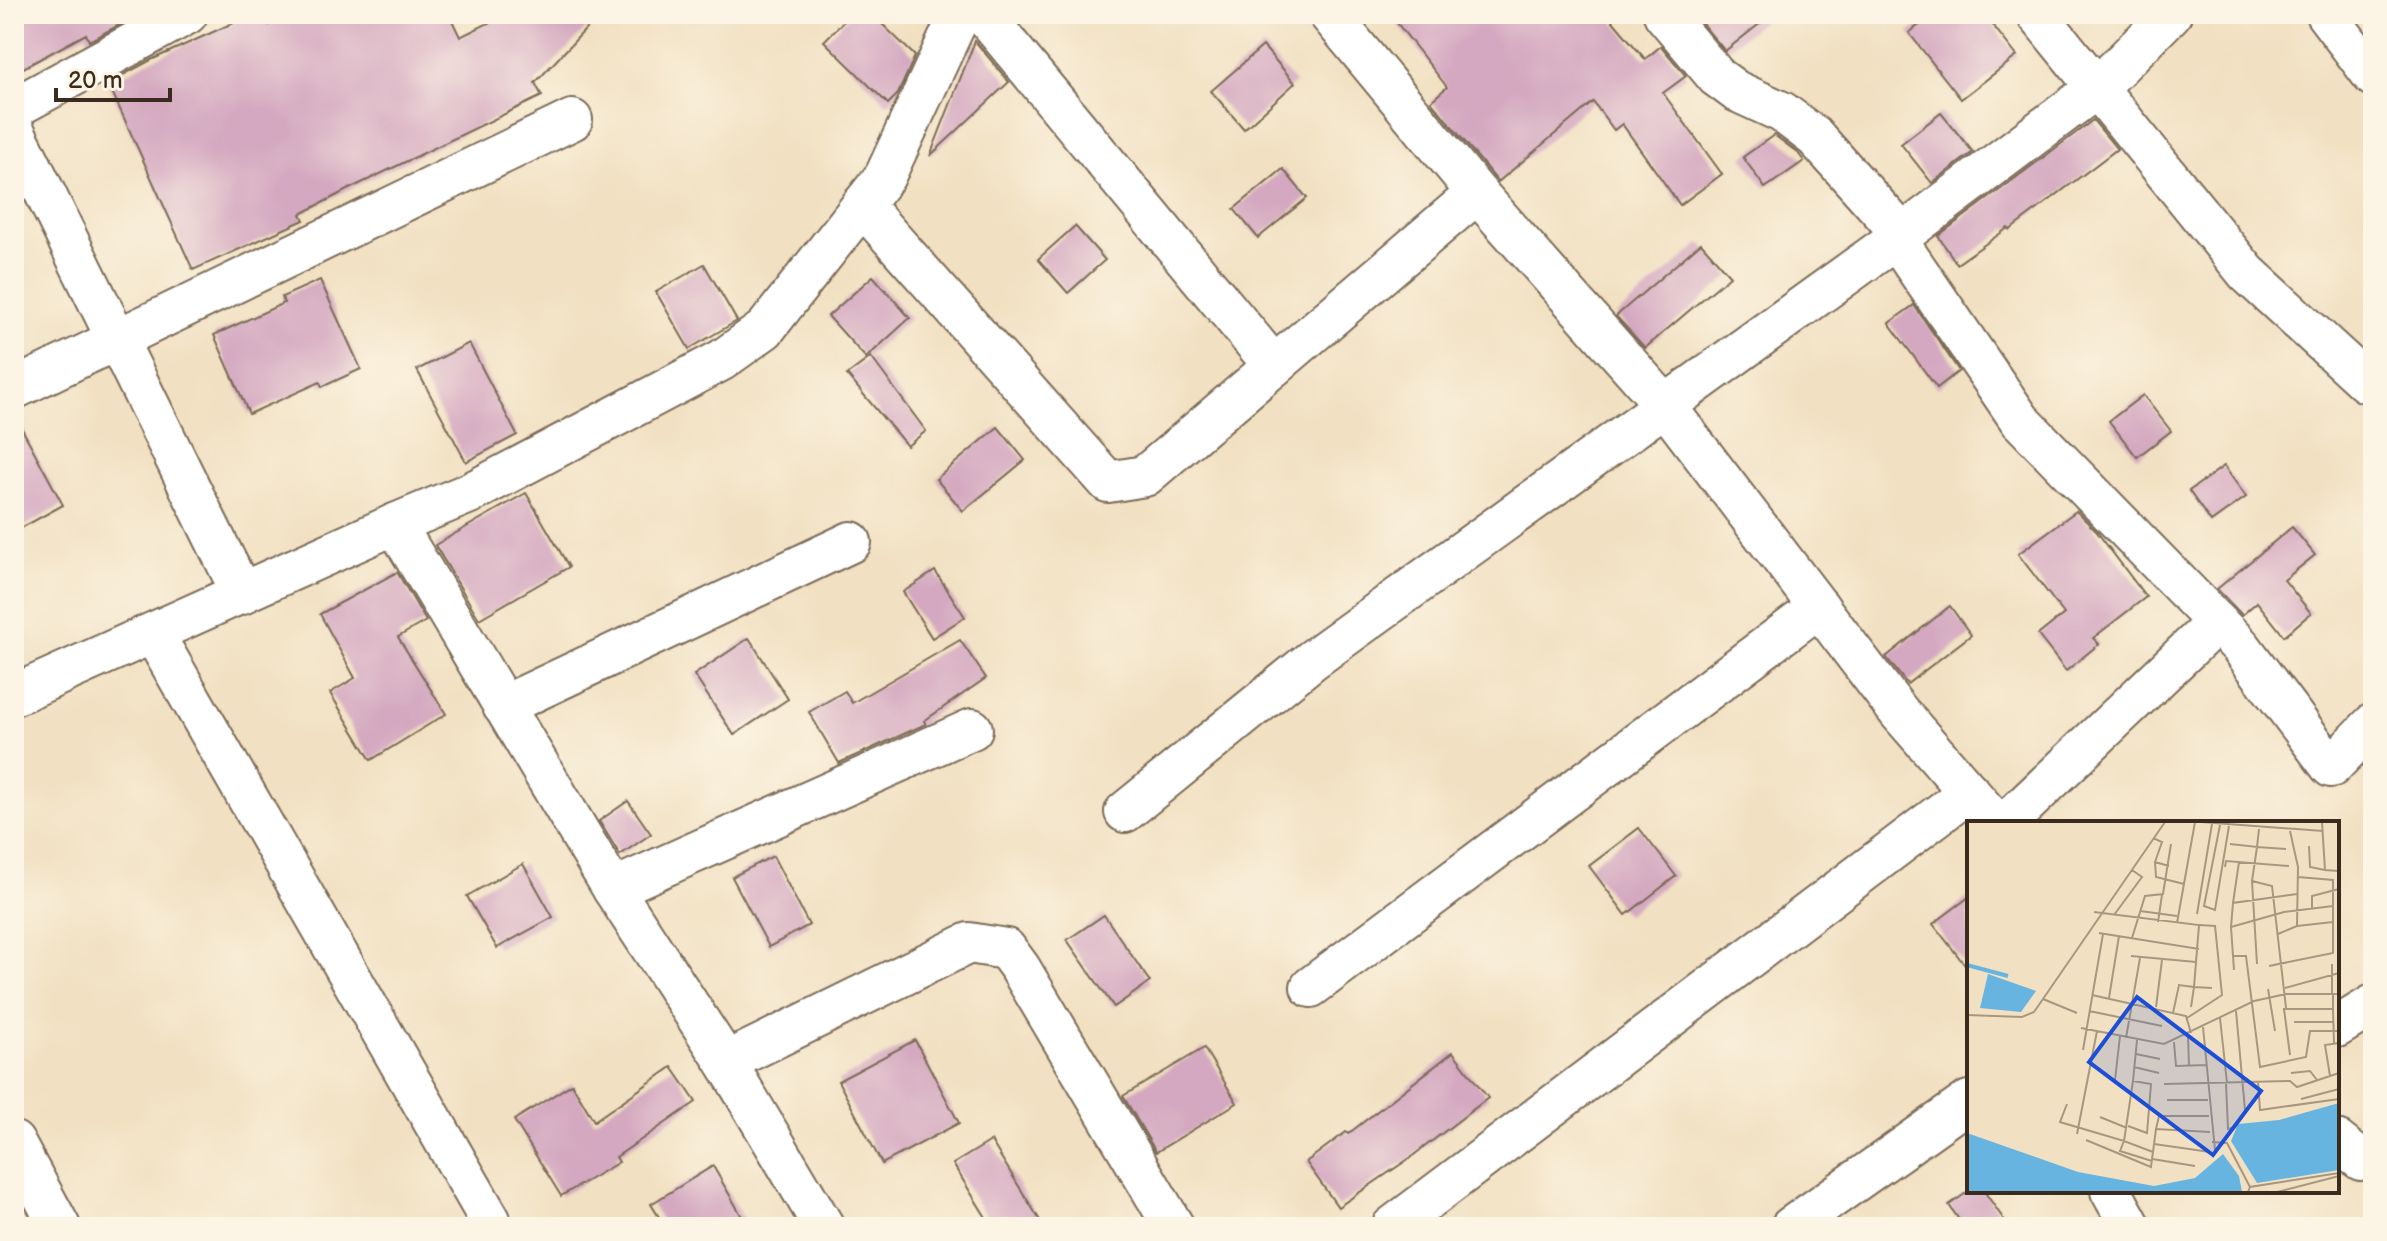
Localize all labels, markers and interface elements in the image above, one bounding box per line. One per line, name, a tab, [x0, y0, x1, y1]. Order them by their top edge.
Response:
scale bar	[56, 52, 170, 102]
text: 20 m	[68, 66, 123, 95]
inset map	[1967, 821, 2339, 1193]

